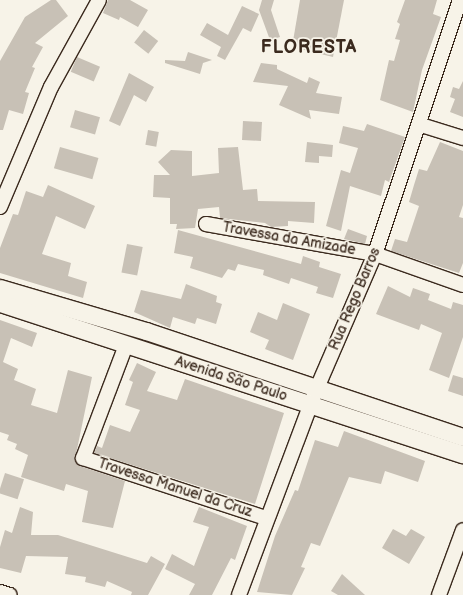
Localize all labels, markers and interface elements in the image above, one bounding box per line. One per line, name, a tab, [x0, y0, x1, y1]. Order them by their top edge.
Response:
district label: FLORESTA	[261, 37, 357, 59]
street label: Travessa da Amizade	[221, 219, 357, 259]
street label: Rua Rego Barros	[326, 245, 384, 353]
street label: Avenida São Paulo	[173, 353, 289, 405]
street label: Travessa Manuel da Cruz	[96, 455, 254, 521]

